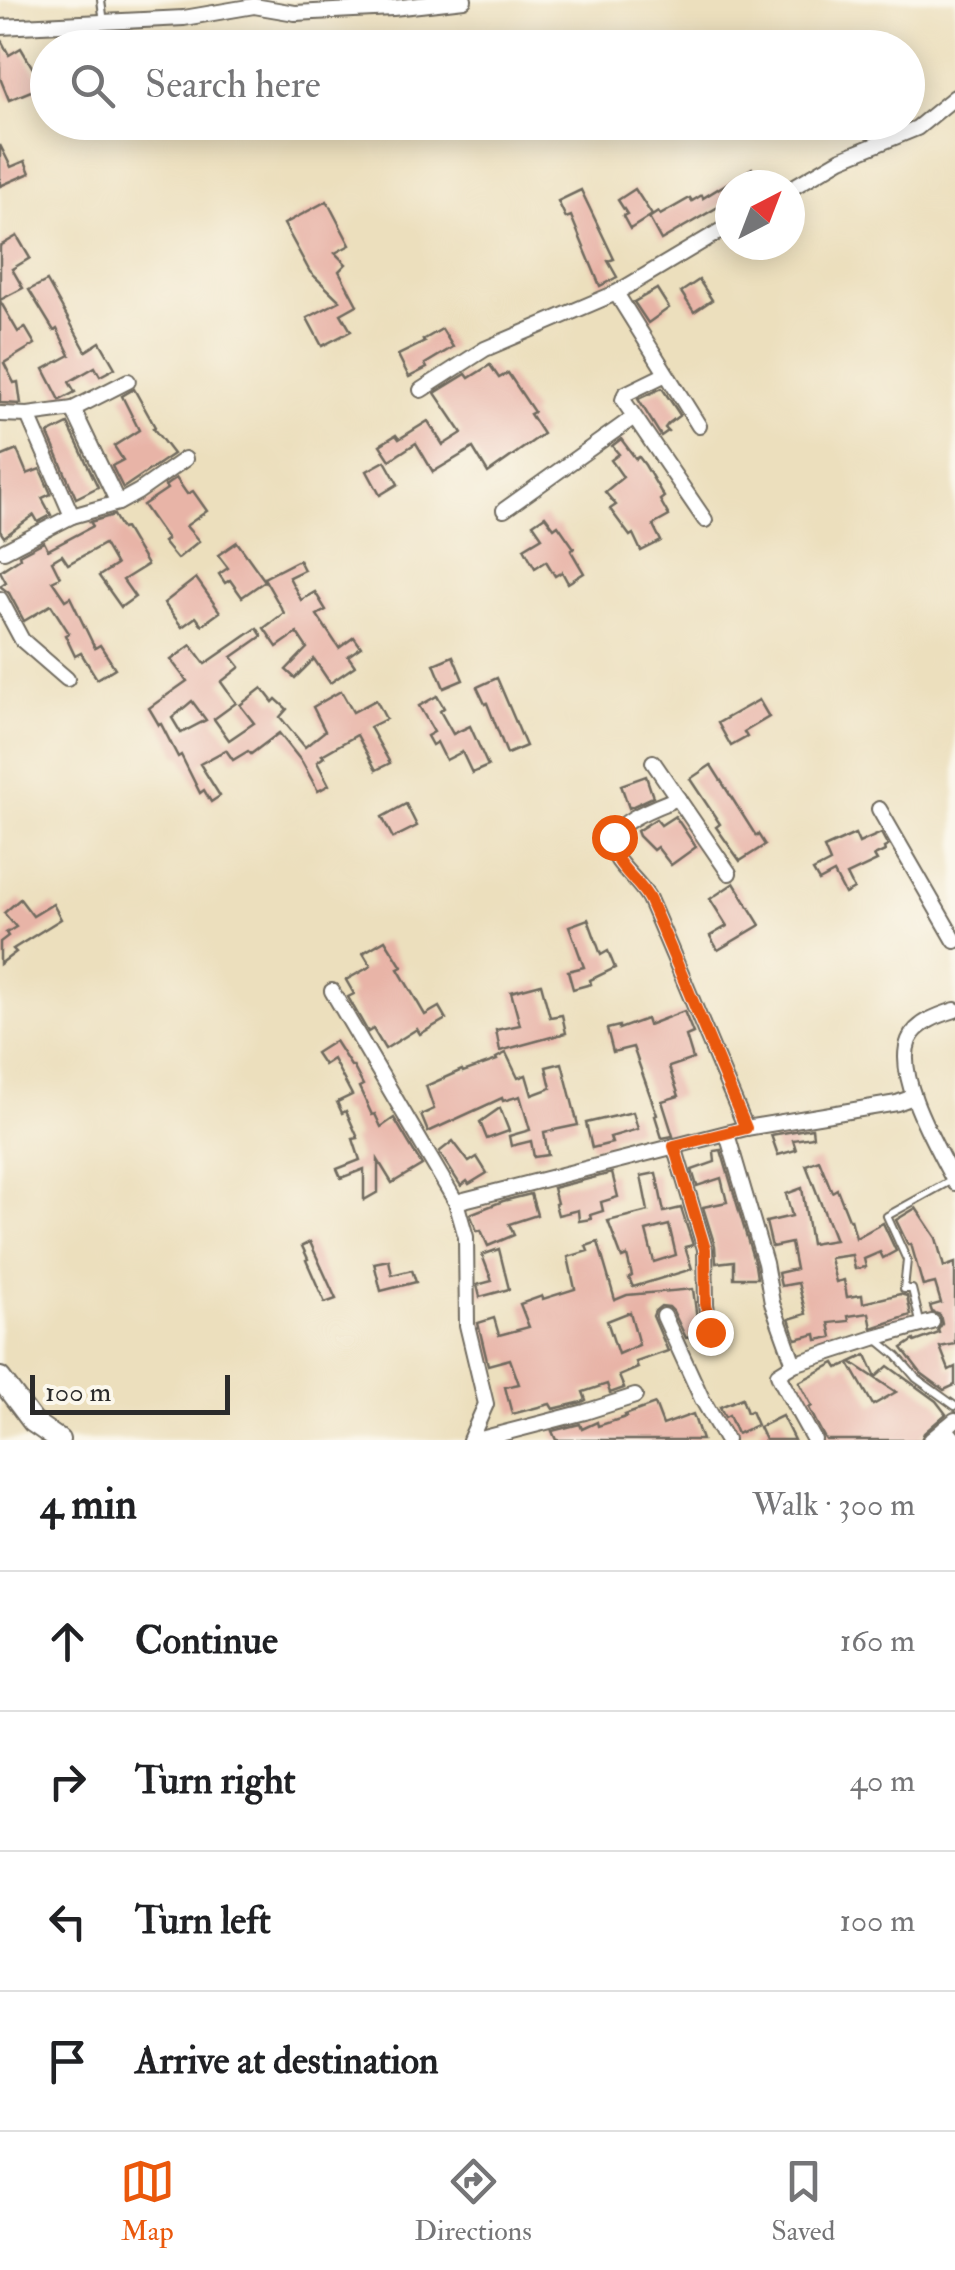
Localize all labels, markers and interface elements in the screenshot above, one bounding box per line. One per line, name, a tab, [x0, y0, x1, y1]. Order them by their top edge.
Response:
search box	[30, 30, 925, 140]
icon: search	[65, 58, 120, 113]
text: Search here	[145, 61, 321, 109]
north arrow	[715, 170, 805, 260]
route start	[592, 815, 638, 861]
route end	[688, 1310, 734, 1356]
scale bar	[30, 1370, 230, 1414]
text: 100 m	[45, 1375, 111, 1410]
text: 4 min	[40, 1479, 137, 1531]
text: Walk · 300 m	[752, 1485, 915, 1525]
icon: ahead	[40, 1614, 95, 1669]
text: Continue	[135, 1617, 278, 1665]
text: 160 m	[840, 1621, 915, 1661]
icon: right	[40, 1754, 95, 1809]
text: Turn right	[135, 1757, 296, 1805]
text: 40 m	[850, 1761, 915, 1801]
icon: left	[40, 1894, 95, 1949]
text: Turn left	[135, 1897, 271, 1945]
text: 100 m	[839, 1901, 915, 1941]
icon: arrive	[40, 2034, 95, 2089]
text: Arrive at destination	[135, 2037, 439, 2085]
tab: Map	[120, 2154, 175, 2249]
tab: Directions	[414, 2154, 532, 2249]
tab: Saved	[771, 2154, 835, 2249]

